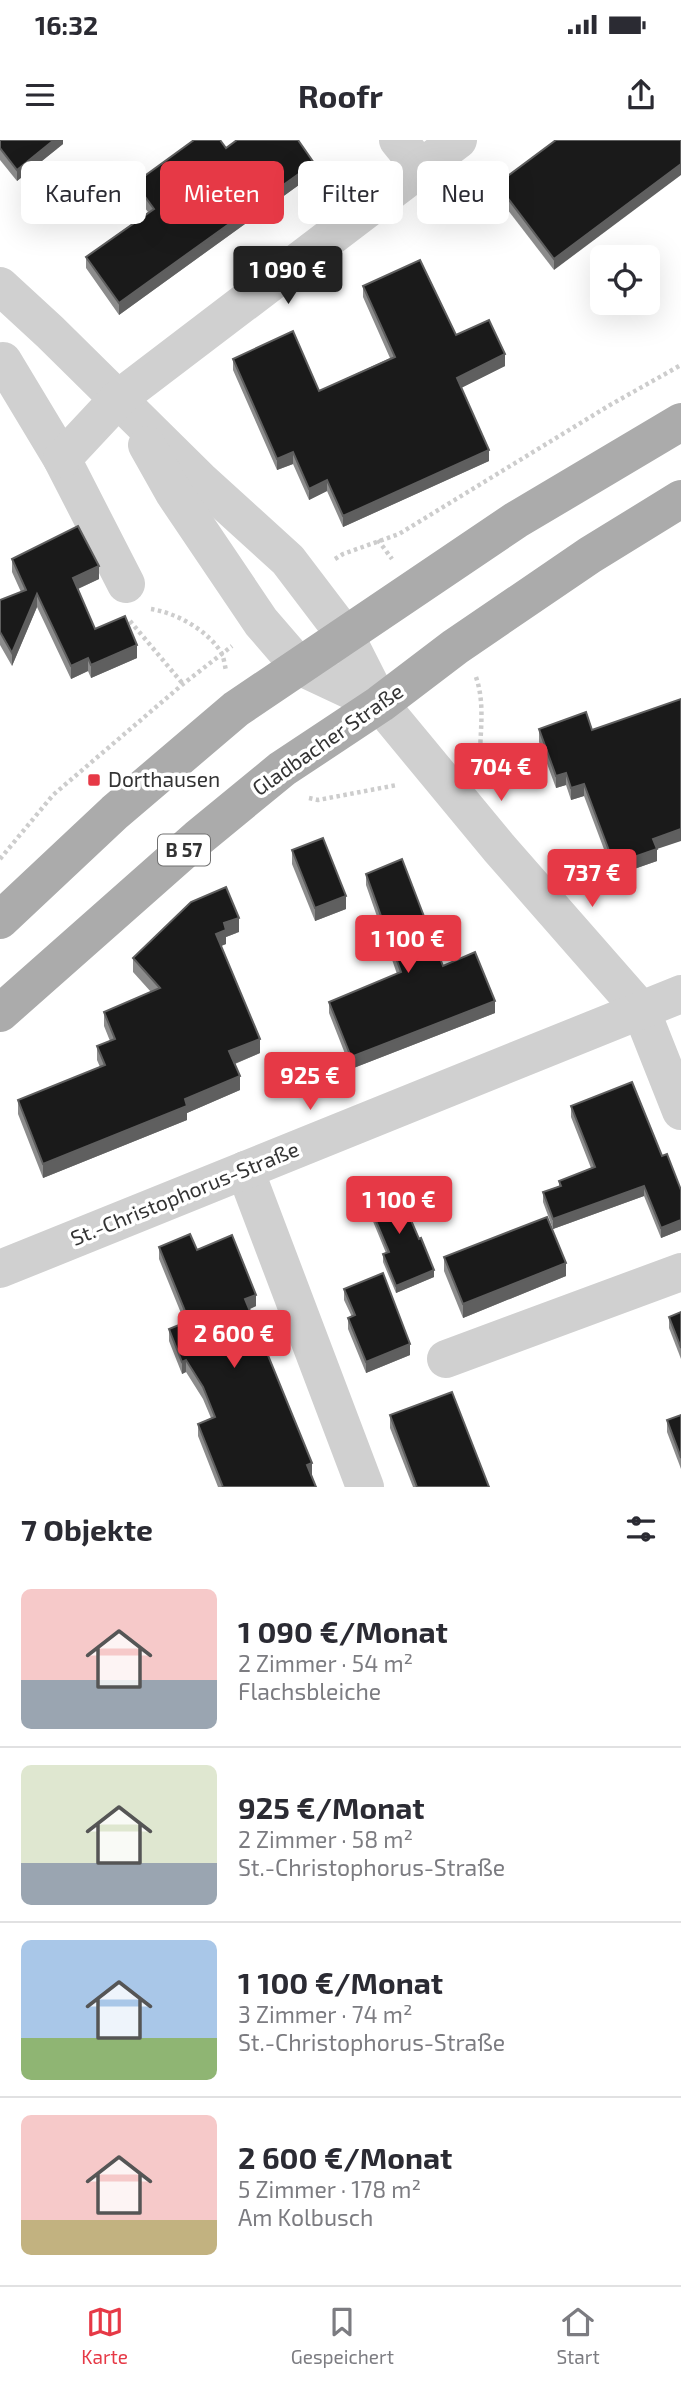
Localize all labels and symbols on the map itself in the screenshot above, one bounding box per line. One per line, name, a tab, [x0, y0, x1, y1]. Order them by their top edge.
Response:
pin: 1 090 €	[223, 246, 353, 306]
street label: Gladbacher Straße	[247, 677, 407, 800]
pin: 704 €	[452, 744, 550, 803]
place label: Dorthausen	[108, 766, 220, 791]
marker: Dorthausen	[86, 772, 102, 788]
road number: B 57	[158, 834, 210, 866]
pin: 737 €	[543, 850, 641, 909]
pin: 1 100 €	[343, 916, 473, 975]
pin: 925 €	[261, 1052, 359, 1112]
street label: St.-Christophorus-Straße	[67, 1135, 302, 1250]
pin: 1 100 €	[334, 1176, 464, 1236]
pin: 2 600 €	[169, 1310, 299, 1370]

